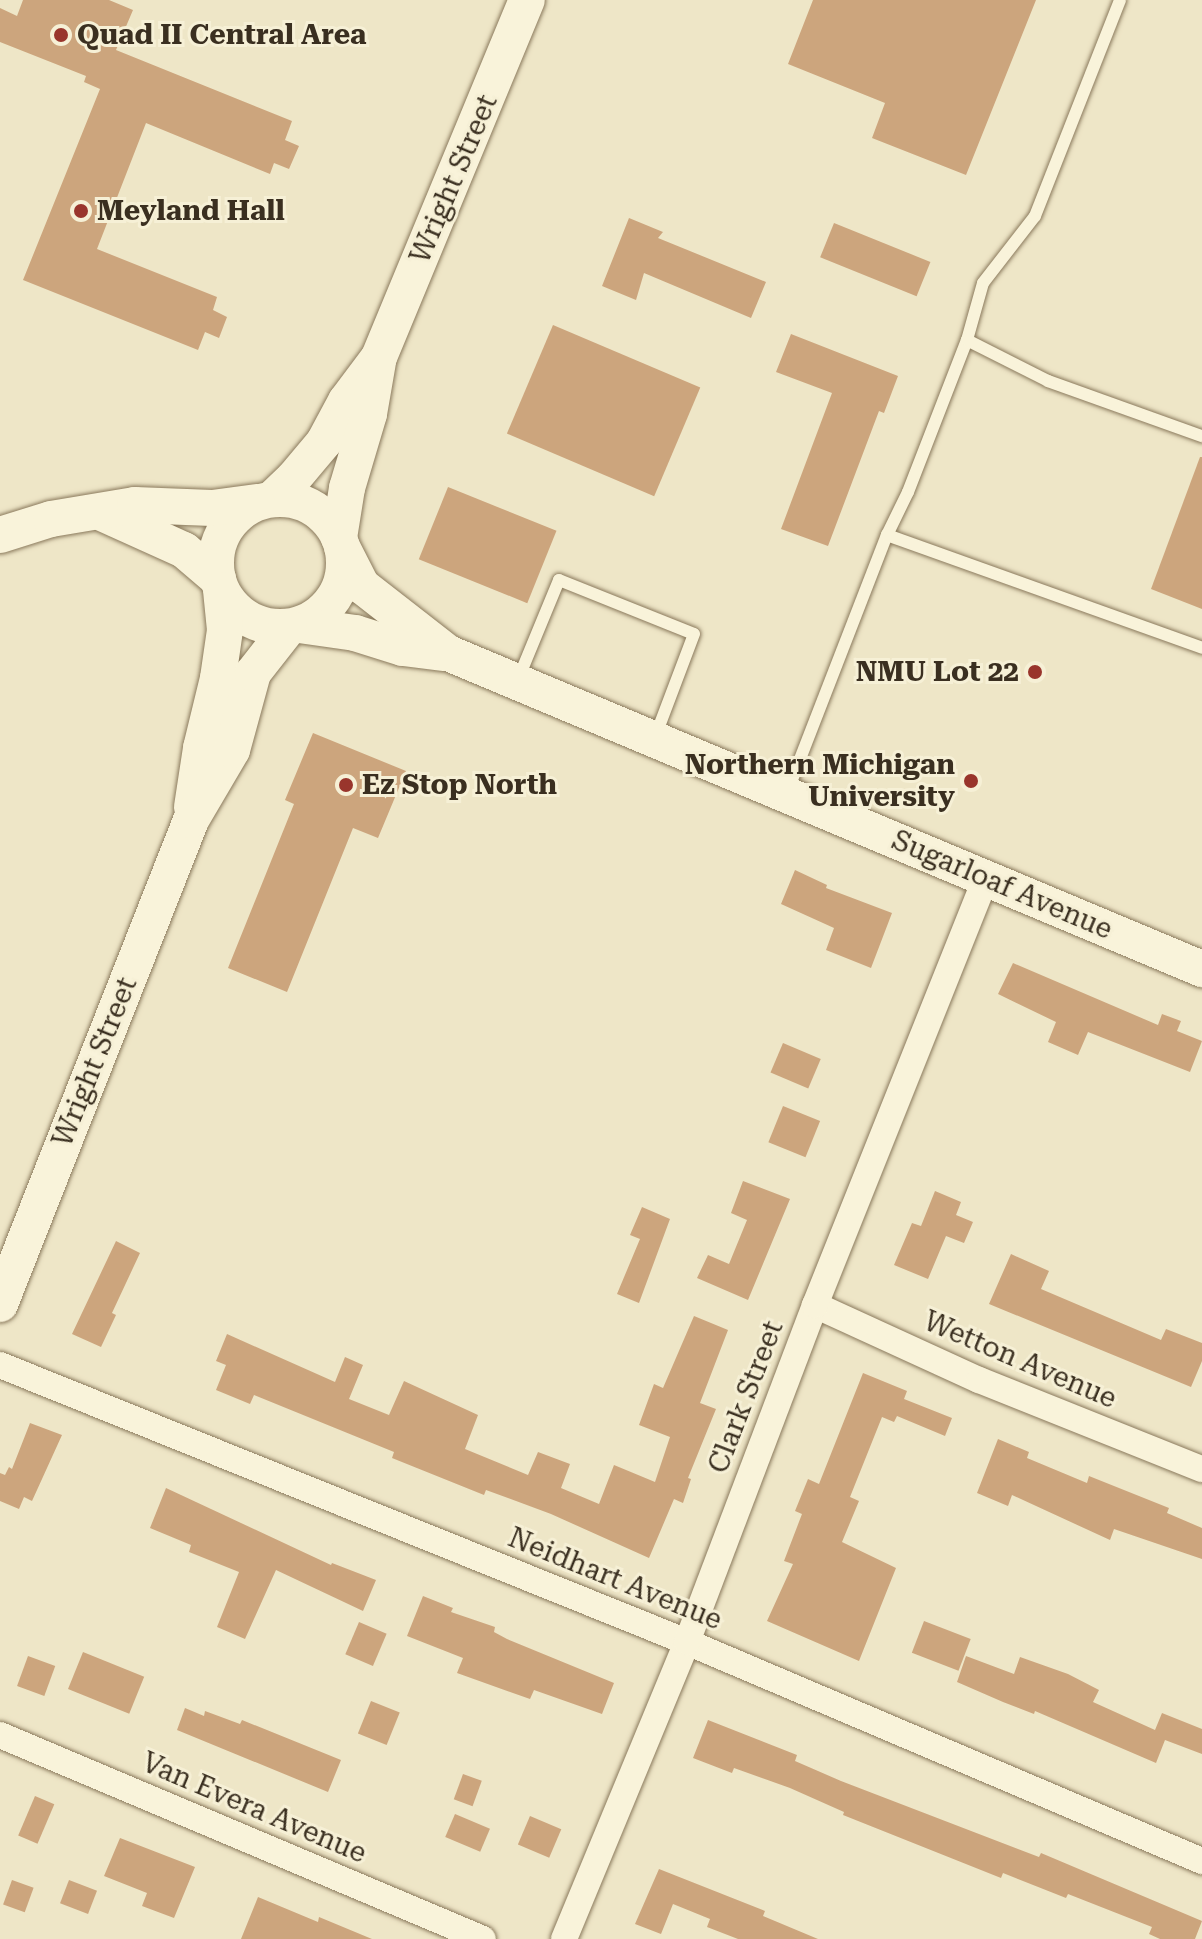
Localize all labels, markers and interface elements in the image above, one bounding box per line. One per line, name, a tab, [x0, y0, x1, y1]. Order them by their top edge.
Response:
place label: Quad II Central Area	[77, 18, 367, 52]
marker: Quad II Central Area	[52, 26, 70, 44]
street label: Wright Street	[403, 90, 505, 268]
place label: Meyland Hall	[97, 194, 285, 228]
marker: Meyland Hall	[72, 202, 90, 220]
place label: NMU Lot 22	[856, 655, 1019, 689]
marker: NMU Lot 22	[1026, 663, 1044, 681]
place label: Northern Michigan University	[685, 748, 955, 814]
place label: Ez Stop North	[362, 768, 557, 802]
marker: Northern Michigan University	[962, 772, 980, 790]
marker: Ez Stop North	[337, 776, 355, 794]
street label: Sugarloaf Avenue	[887, 823, 1117, 947]
street label: Wright Street	[46, 972, 144, 1152]
street label: Wetton Avenue	[919, 1304, 1121, 1416]
street label: Clark Street	[702, 1316, 790, 1478]
street label: Neidhart Avenue	[503, 1521, 727, 1637]
street label: Van Evera Avenue	[137, 1746, 371, 1870]

